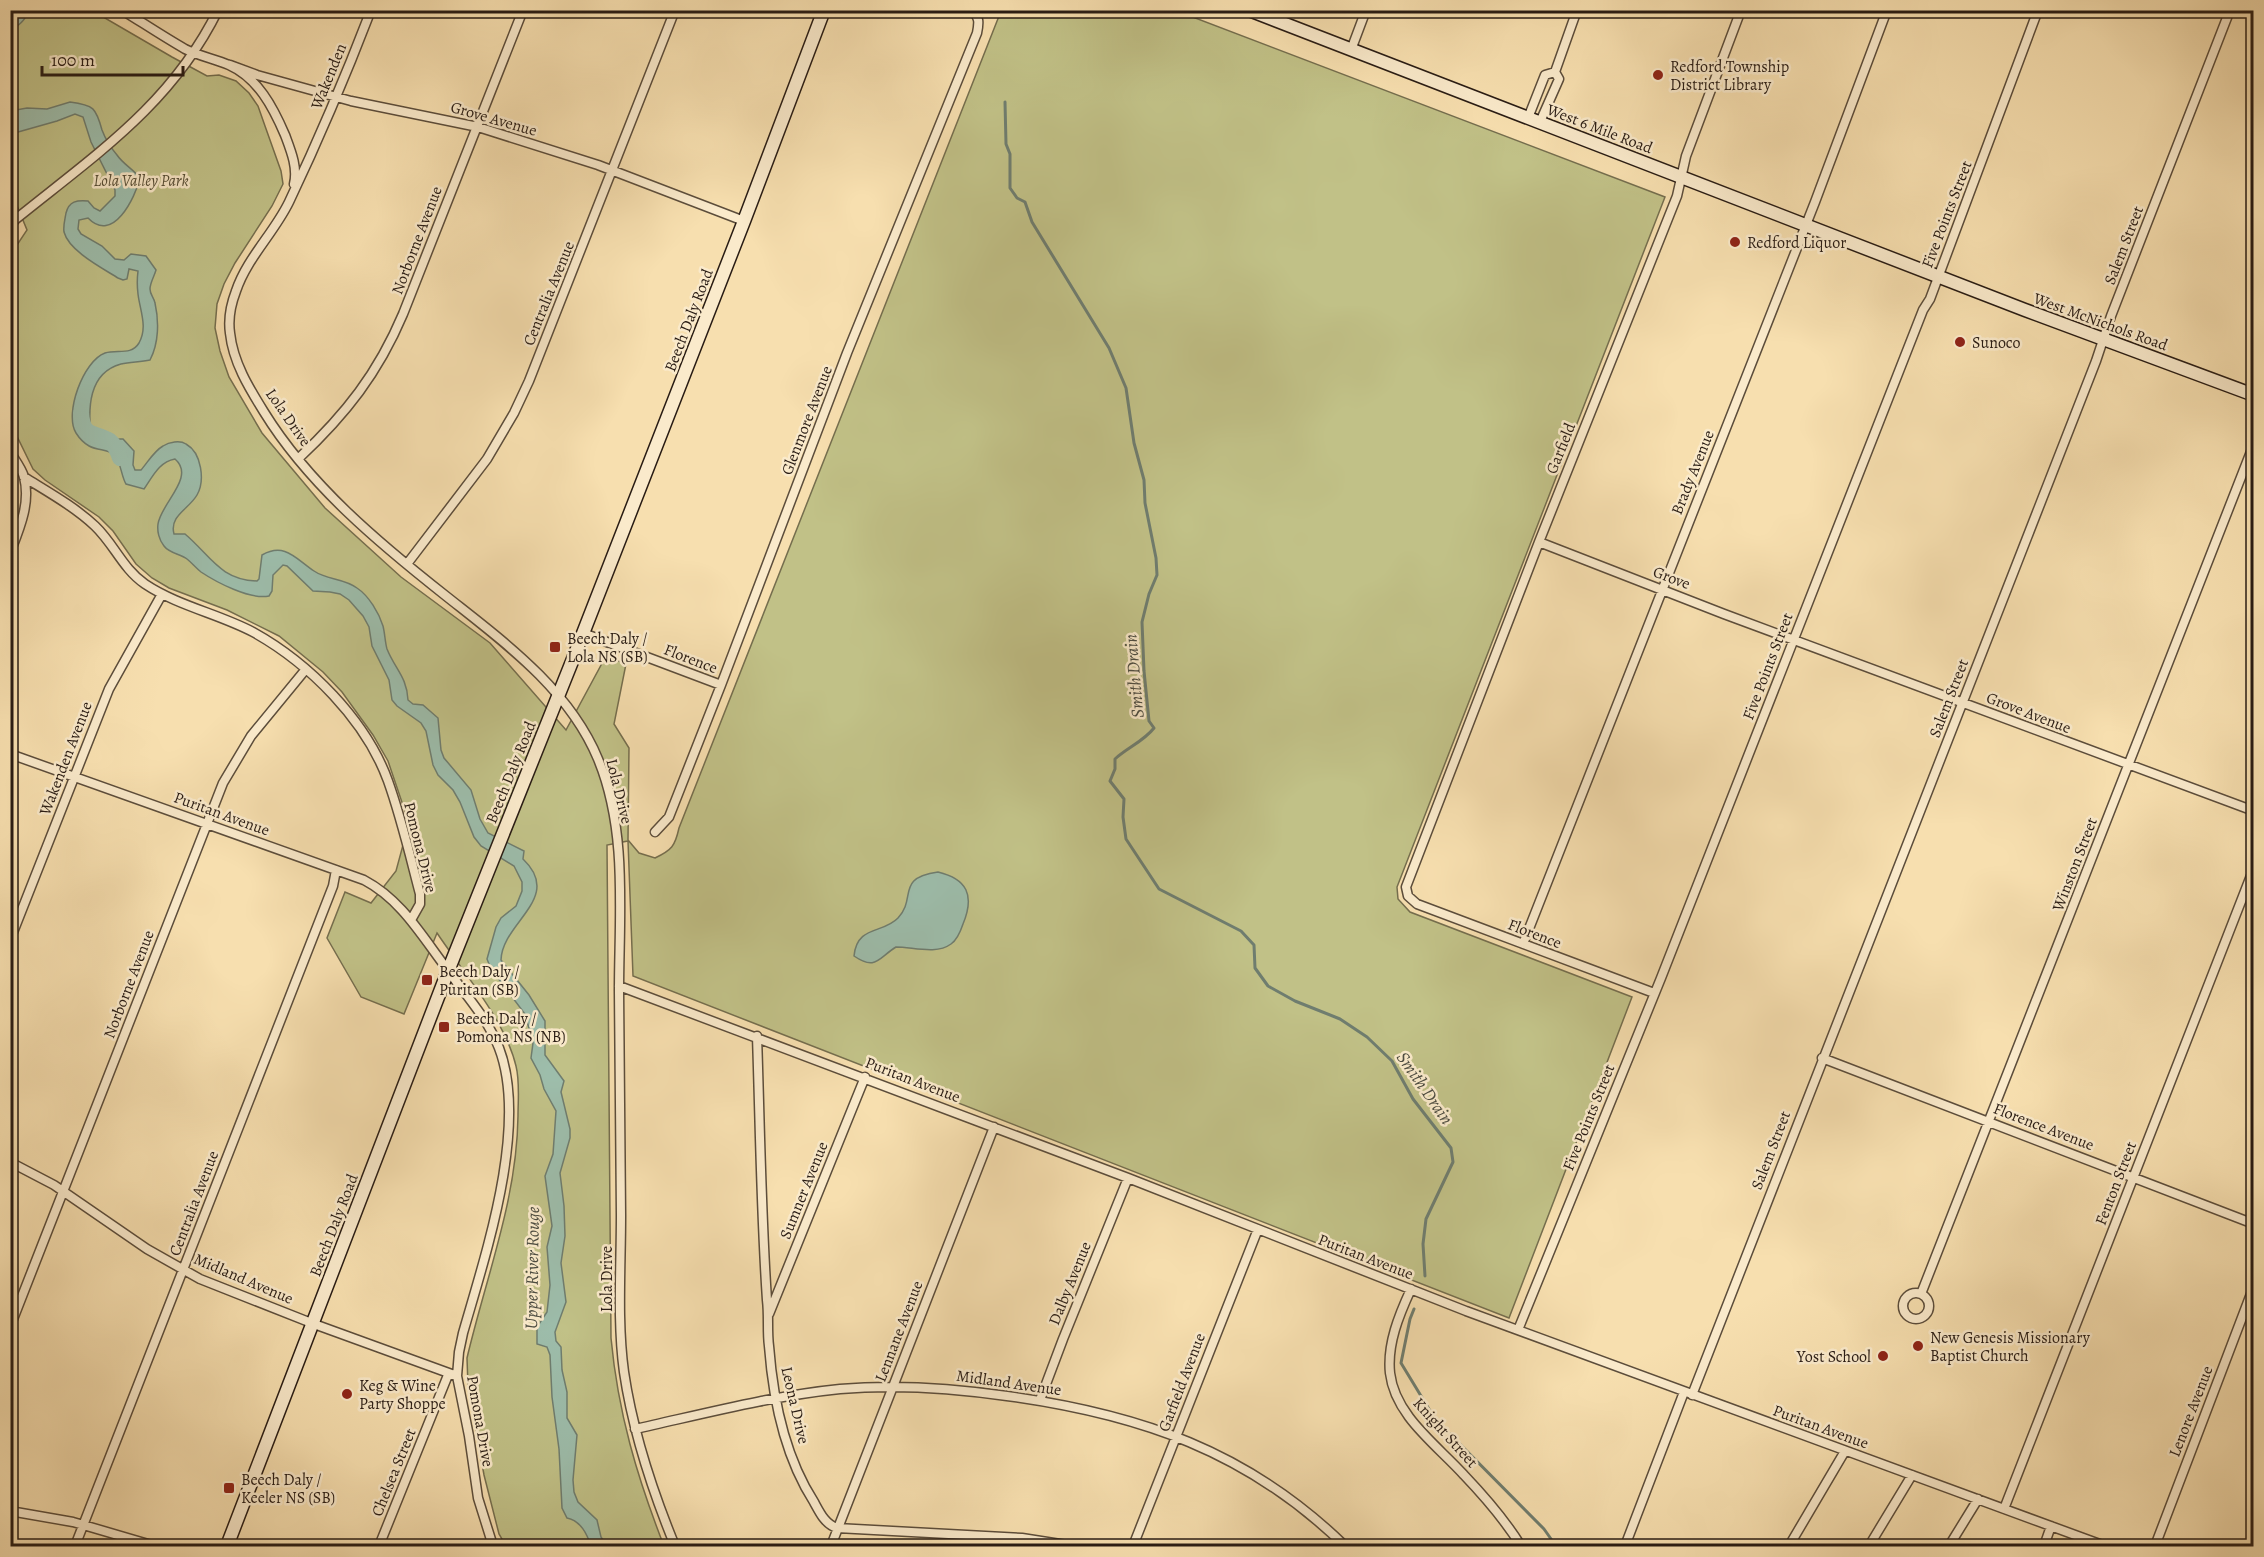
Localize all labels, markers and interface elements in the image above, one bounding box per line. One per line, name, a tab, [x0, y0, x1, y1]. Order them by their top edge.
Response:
scale bar	[42, 39, 183, 77]
street label: Wakenden	[305, 40, 352, 113]
text: 100 m	[51, 48, 95, 72]
place label: Redford Township District Library	[1670, 56, 1789, 96]
marker: Redford Township District Library	[1651, 68, 1665, 82]
street label: Grove Avenue	[448, 96, 539, 142]
street label: West 6 Mile Road	[1543, 98, 1656, 159]
street label: Five Points Street	[1916, 158, 1977, 271]
park label: Lola Valley Park	[93, 170, 189, 192]
street label: Norborne Avenue	[386, 183, 448, 298]
street label: Salem Street	[2099, 203, 2149, 288]
place label: Redford Liquor	[1747, 232, 1846, 254]
marker: Redford Liquor	[1728, 235, 1742, 249]
street label: Centralia Avenue	[518, 238, 580, 349]
street label: Beech Daly Road	[659, 265, 719, 375]
street label: West McNichols Road	[2030, 287, 2171, 357]
place label: Sunoco	[1972, 332, 2020, 354]
marker: Sunoco	[1953, 335, 1967, 349]
street label: Glenmore Avenue	[776, 362, 838, 478]
street label: Lola Drive	[260, 384, 316, 451]
street label: Garfield	[1541, 419, 1581, 477]
street label: Brady Avenue	[1666, 427, 1720, 518]
street label: Grove	[1650, 561, 1693, 595]
street label: Five Points Street	[1737, 610, 1798, 723]
place label: Beech Daly / Lola NS (SB)	[567, 628, 648, 668]
water label: Smith Drain	[1118, 633, 1150, 719]
street label: Florence	[661, 639, 721, 679]
marker: Beech Daly / Lola NS (SB)	[548, 640, 562, 654]
street label: Salem Street	[1924, 656, 1974, 741]
street label: Grove Avenue	[1983, 687, 2074, 739]
street label: Wakenden Avenue	[34, 698, 98, 819]
street label: Beech Daly Road	[480, 718, 542, 827]
street label: Lola Drive	[600, 756, 638, 826]
street label: Puritan Avenue	[171, 786, 273, 841]
street label: Pomona Drive	[398, 800, 442, 895]
street label: Winston Street	[2047, 814, 2103, 915]
street label: Florence	[1505, 914, 1565, 954]
street label: Norborne Avenue	[98, 927, 160, 1042]
place label: Beech Daly / Puritan (SB)	[439, 961, 519, 1001]
marker: Beech Daly / Puritan (SB)	[420, 973, 434, 987]
place label: Beech Daly / Pomona NS (NB)	[456, 1008, 566, 1048]
marker: Beech Daly / Pomona NS (NB)	[437, 1020, 451, 1034]
water label: Smith Drain	[1391, 1047, 1459, 1129]
street label: Puritan Avenue	[862, 1052, 963, 1108]
street label: Five Points Street	[1558, 1061, 1620, 1174]
street label: Florence Avenue	[1990, 1098, 2097, 1156]
street label: Salem Street	[1746, 1108, 1796, 1193]
street label: Sumner Avenue	[774, 1138, 833, 1242]
street label: Fenton Street	[2090, 1138, 2142, 1228]
street label: Centralia Avenue	[164, 1148, 224, 1259]
street label: Beech Daly Road	[304, 1170, 364, 1280]
water label: Upper River Rouge	[519, 1206, 545, 1329]
street label: Puritan Avenue	[1315, 1229, 1416, 1285]
street label: Dalby Avenue	[1043, 1238, 1097, 1328]
street label: Lola Drive	[596, 1246, 618, 1312]
street label: Midland Avenue	[191, 1248, 297, 1310]
street label: Lennane Avenue	[869, 1277, 928, 1385]
place label: New Genesis Missionary Baptist Church	[1930, 1327, 2091, 1367]
street label: Garfield Avenue	[1153, 1330, 1211, 1435]
marker: New Genesis Missionary Baptist Church	[1911, 1339, 1925, 1353]
place label: Yost School	[1796, 1346, 1871, 1368]
marker: Yost School	[1876, 1349, 1890, 1363]
street label: Lenore Avenue	[2163, 1363, 2218, 1460]
street label: Leona Drive	[775, 1364, 815, 1446]
street label: Midland Avenue	[955, 1365, 1063, 1401]
street label: Pomona Drive	[461, 1374, 499, 1469]
place label: Keg & Wine Party Shoppe	[359, 1375, 446, 1415]
marker: Keg & Wine Party Shoppe	[340, 1387, 354, 1401]
street label: Knight Street	[1408, 1393, 1483, 1473]
street label: Puritan Avenue	[1770, 1399, 1872, 1454]
street label: Chelsea Street	[366, 1425, 422, 1520]
place label: Beech Daly / Keeler NS (SB)	[241, 1469, 335, 1509]
marker: Beech Daly / Keeler NS (SB)	[222, 1481, 236, 1495]

